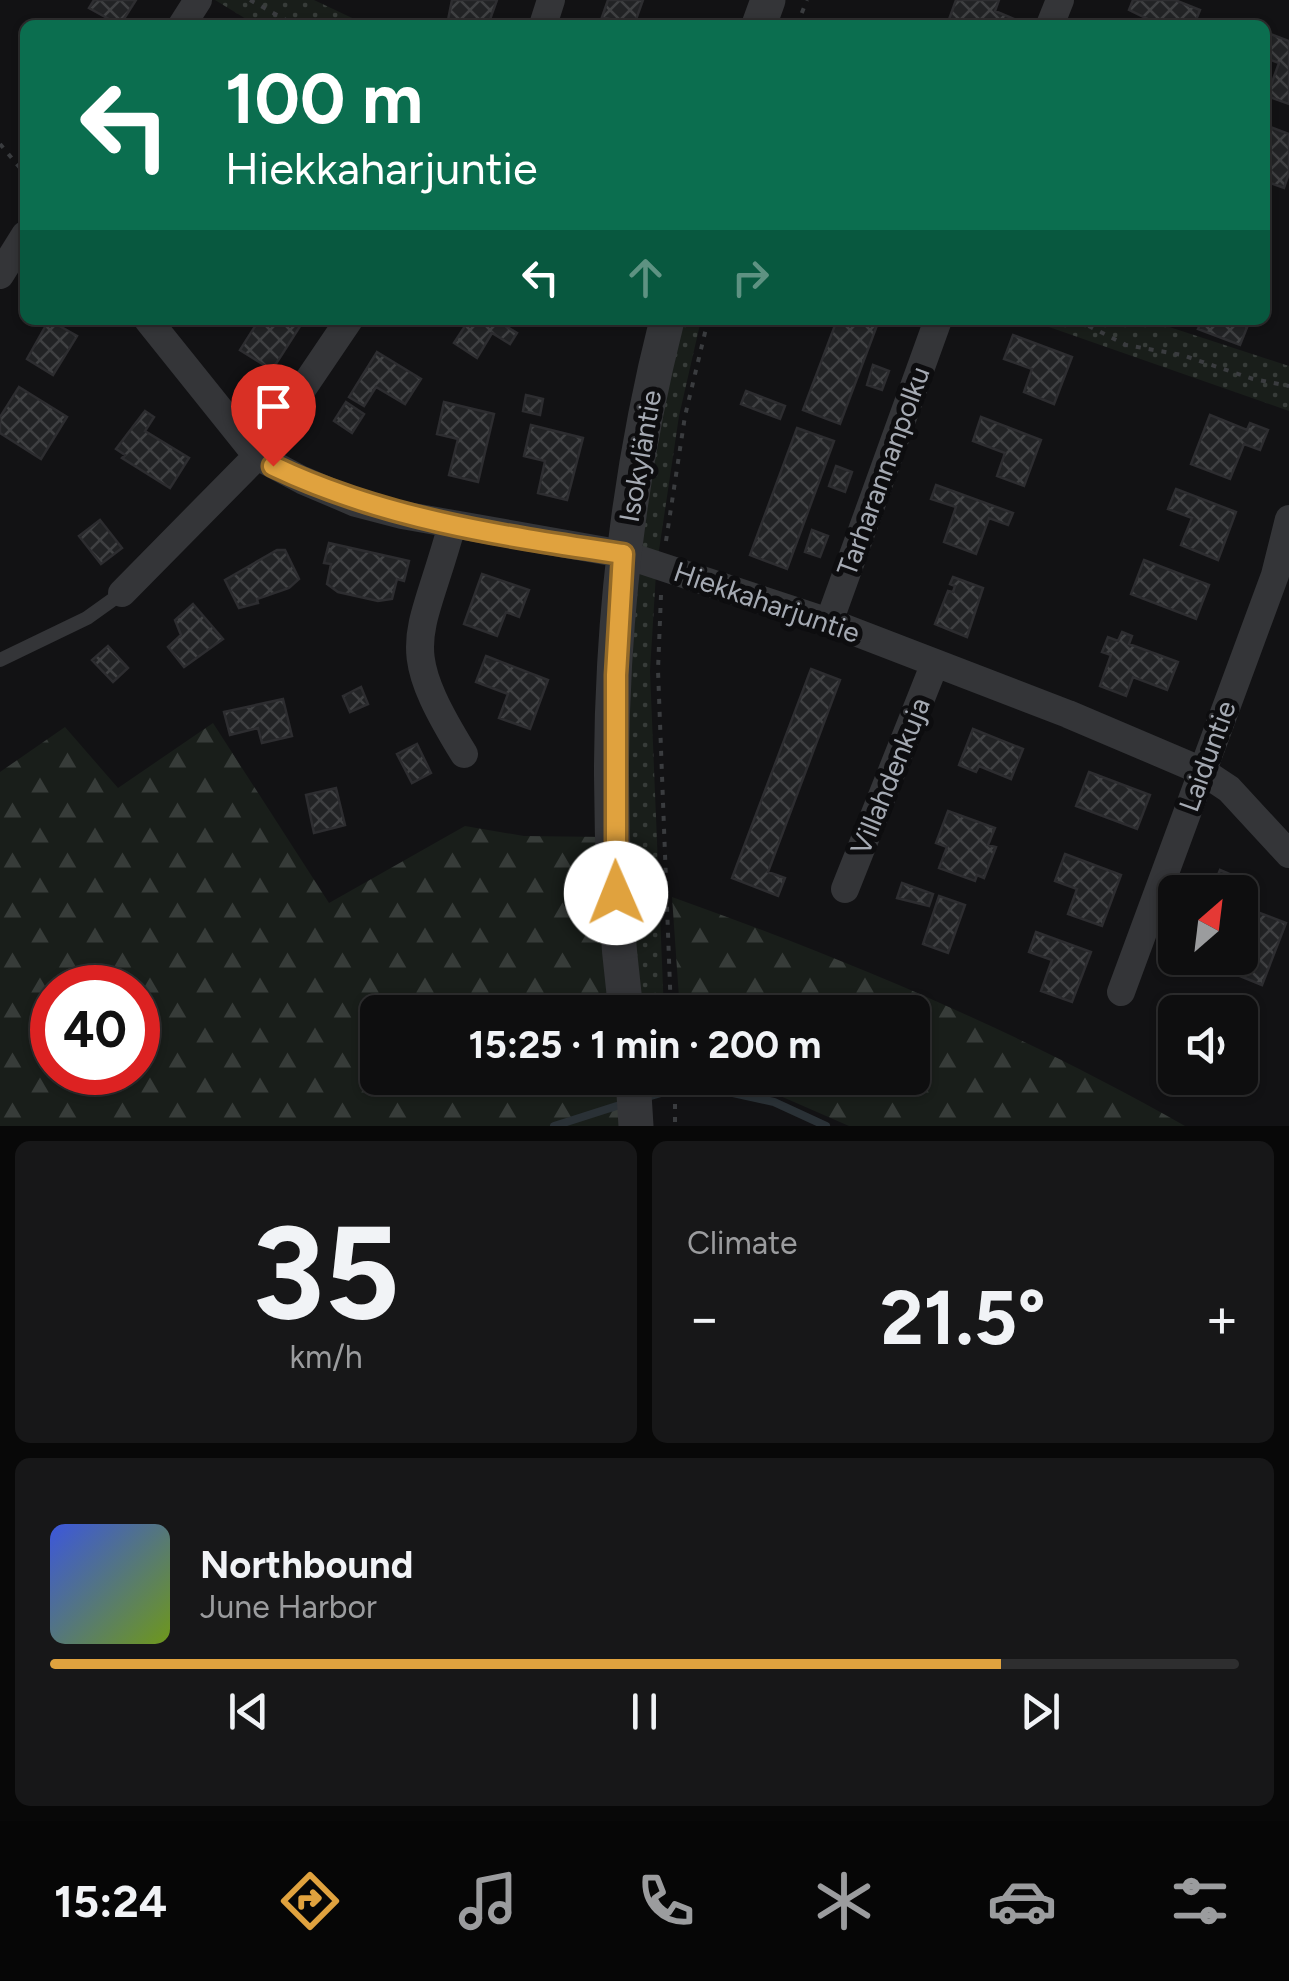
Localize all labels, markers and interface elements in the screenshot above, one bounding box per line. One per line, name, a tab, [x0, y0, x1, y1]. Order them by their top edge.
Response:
text: 100 m	[225, 56, 423, 141]
icon: left	[60, 60, 190, 190]
text: Hiekkaharjuntie	[225, 141, 538, 195]
icon: left	[513, 250, 568, 305]
icon: ahead	[618, 250, 673, 305]
icon: right	[723, 250, 778, 305]
street label: Tarharannanpolku	[829, 362, 937, 580]
pin	[231, 364, 316, 467]
icon: arrive	[246, 379, 301, 434]
street label: Isokyläntie	[612, 387, 668, 525]
street label: Hiekkaharjuntie	[670, 554, 864, 650]
street label: Villahdenkuja	[843, 692, 937, 860]
street label: Laiduntie	[1171, 696, 1243, 816]
position arrow	[564, 841, 668, 945]
north arrow	[1158, 875, 1258, 975]
map controls	[1158, 875, 1258, 1095]
speed limit sign: 40	[30, 965, 160, 1095]
button: sound	[1158, 995, 1258, 1095]
text: 15:25 · 1 min · 200 m	[469, 1022, 821, 1068]
text: 35	[252, 1195, 400, 1351]
text: Climate	[687, 1224, 798, 1262]
text: 21.5°	[880, 1273, 1046, 1363]
text: −	[687, 1285, 721, 1351]
text: +	[1205, 1285, 1239, 1351]
text: km/h	[289, 1338, 363, 1376]
text: Northbound	[200, 1542, 413, 1588]
text: June Harbor	[200, 1588, 377, 1626]
icon: previous	[221, 1684, 276, 1739]
icon: pause	[617, 1684, 672, 1739]
icon: next	[1013, 1684, 1068, 1739]
icon: directions	[275, 1866, 345, 1936]
icon: music	[453, 1866, 523, 1936]
icon: phone	[631, 1866, 701, 1936]
icon: climate	[809, 1866, 879, 1936]
icon: car	[987, 1866, 1057, 1936]
icon: filters	[1165, 1866, 1235, 1936]
text: 15:24	[54, 1874, 167, 1928]

